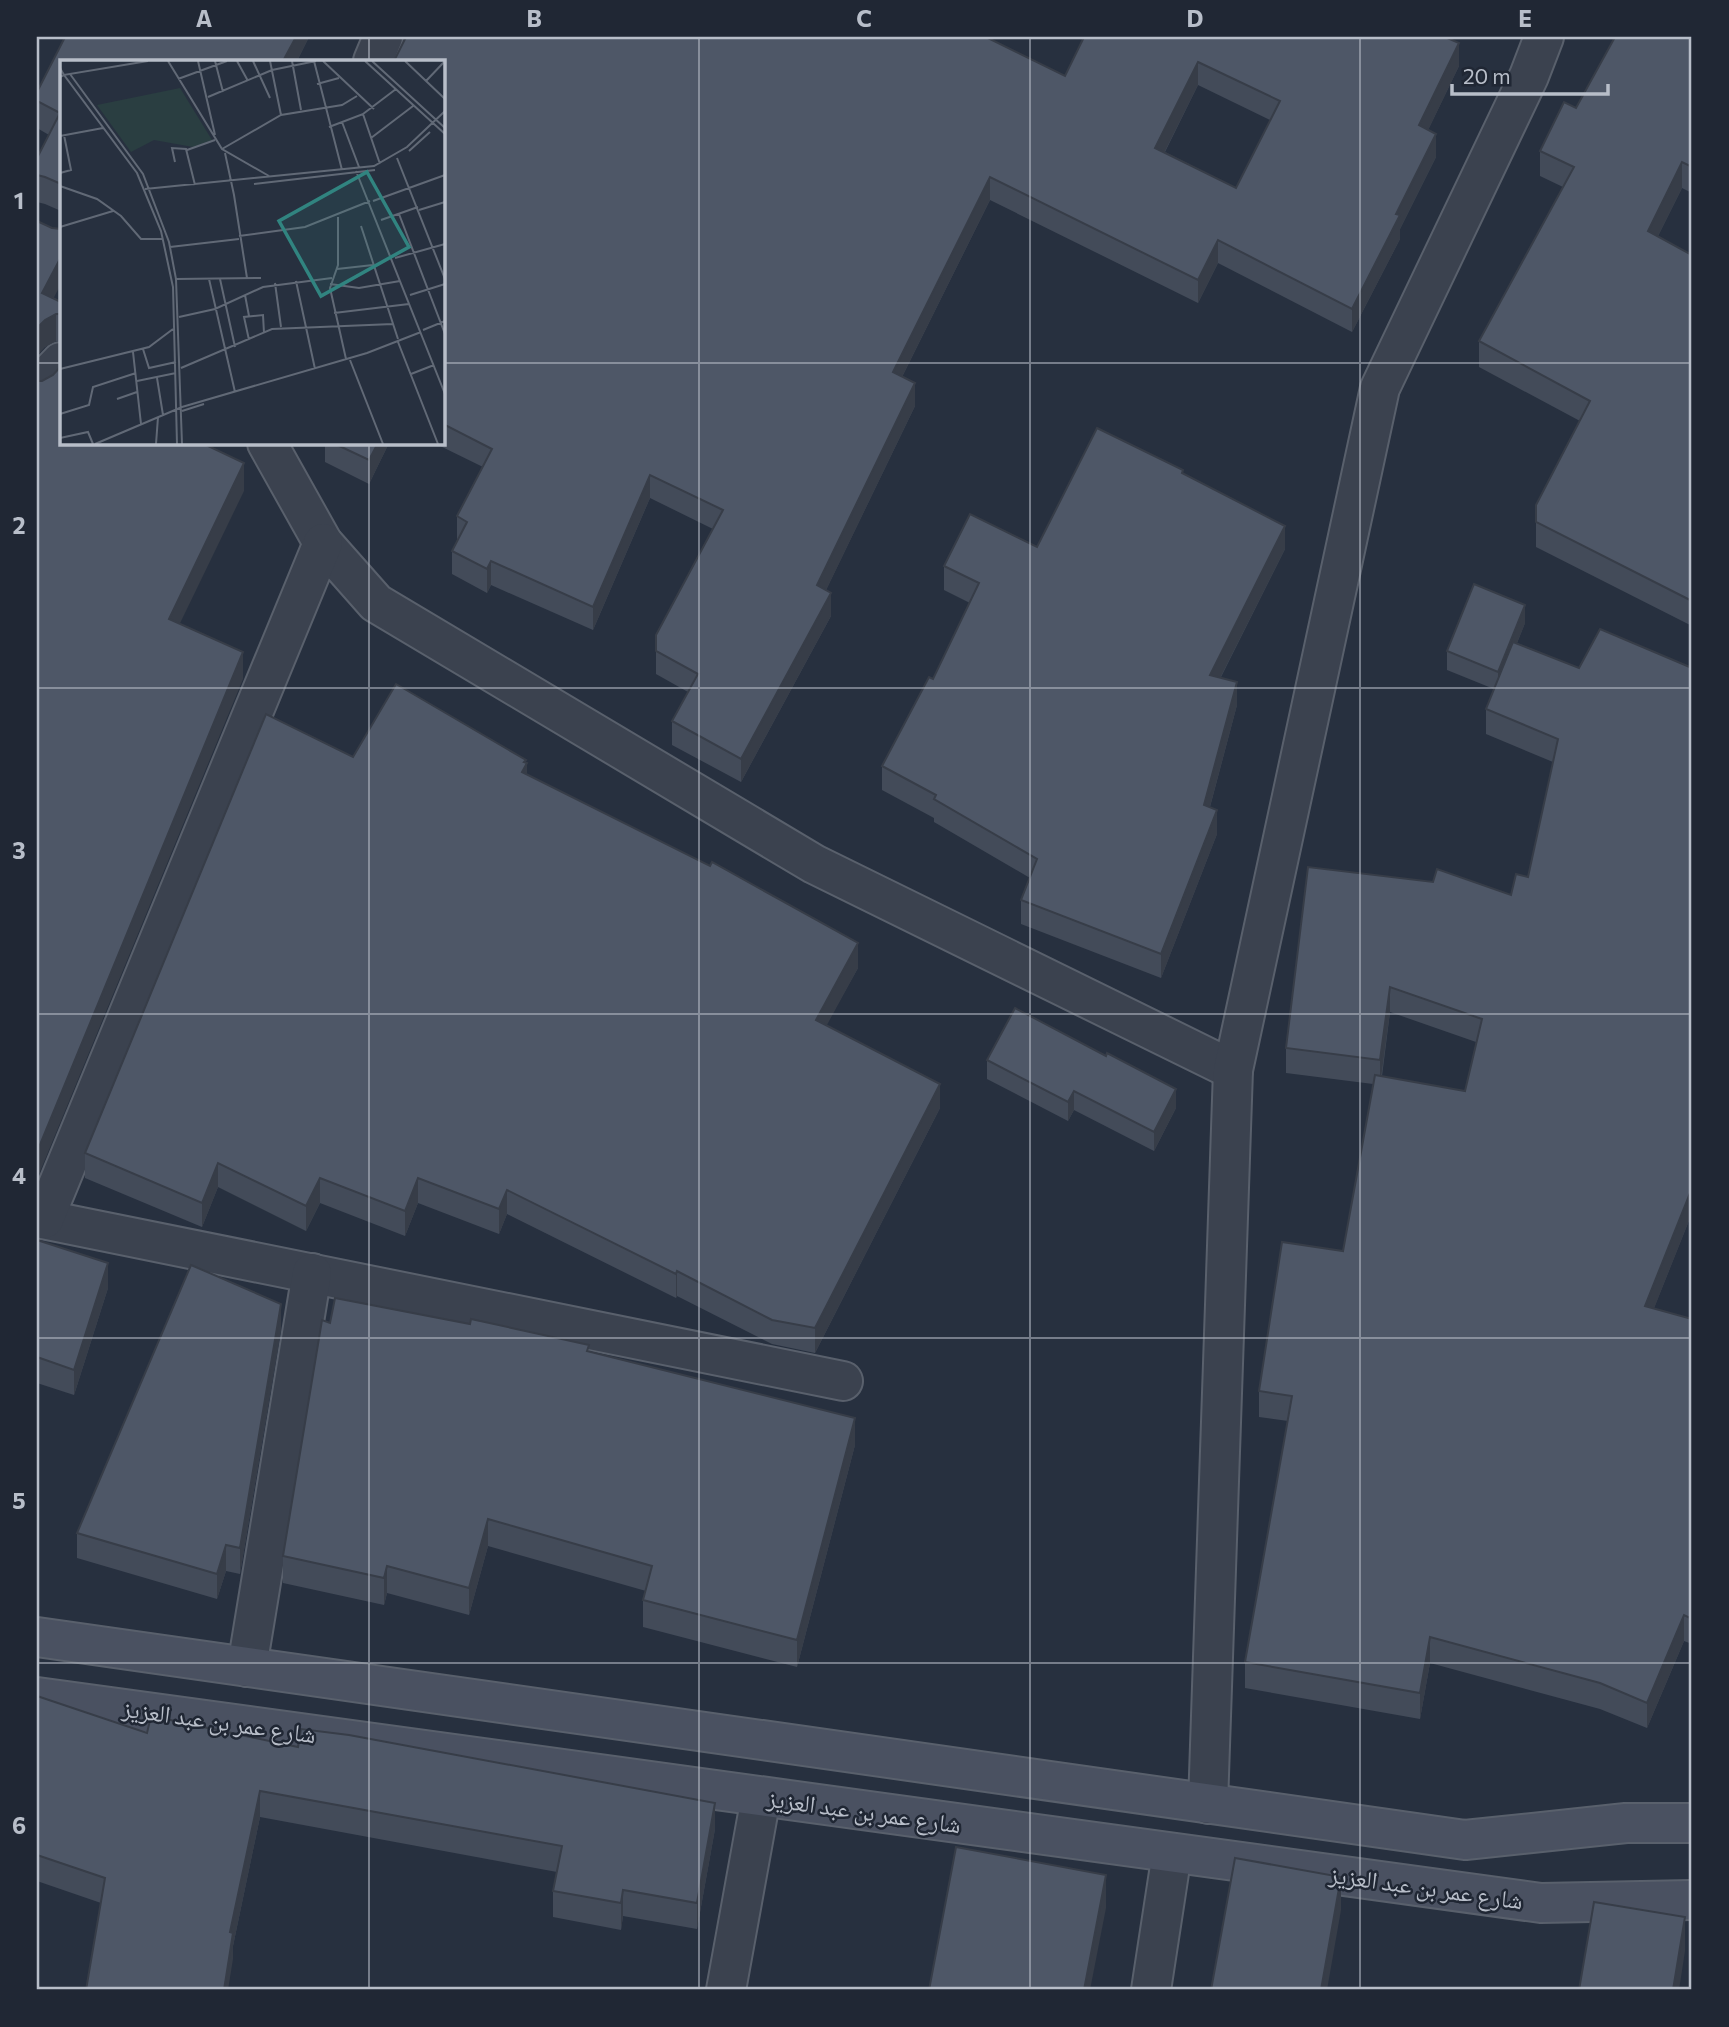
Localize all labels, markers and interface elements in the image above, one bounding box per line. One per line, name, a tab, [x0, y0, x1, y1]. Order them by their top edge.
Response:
text: A	[196, 4, 213, 32]
text: B	[526, 4, 542, 32]
text: C	[856, 4, 872, 32]
text: D	[1187, 4, 1204, 32]
text: E	[1518, 4, 1532, 32]
scale bar	[1452, 52, 1608, 96]
inset map	[60, 60, 444, 444]
text: 20 m	[1463, 63, 1511, 88]
text: 1	[14, 186, 24, 214]
text: 2	[12, 511, 26, 539]
text: 3	[12, 836, 26, 864]
text: 4	[12, 1161, 26, 1189]
text: 5	[12, 1486, 26, 1514]
street label: شارع عمر بن عبد العزيز	[119, 1692, 318, 1750]
street label: شارع عمر بن عبد العزيز	[764, 1782, 963, 1840]
text: 6	[12, 1811, 26, 1839]
street label: شارع عمر بن عبد العزيز	[1326, 1858, 1525, 1916]

